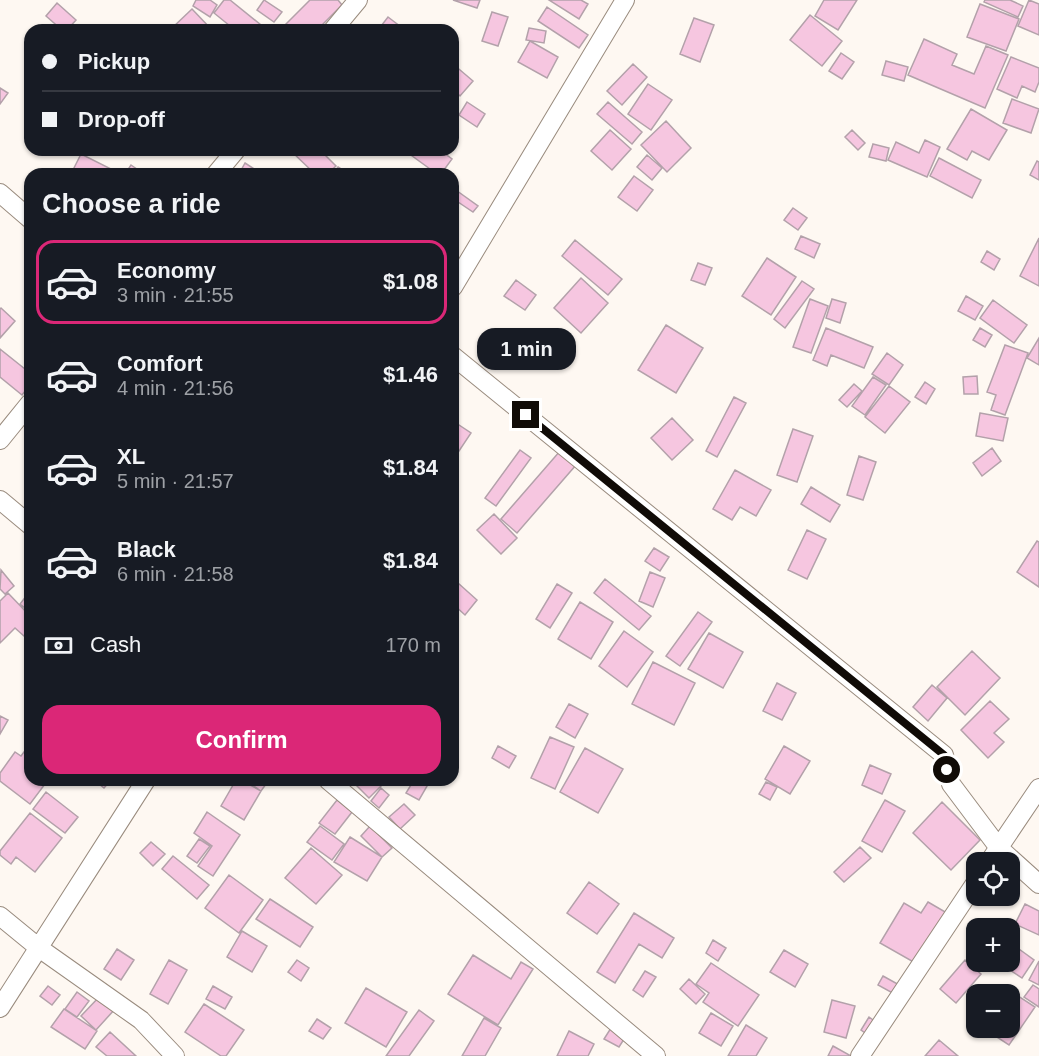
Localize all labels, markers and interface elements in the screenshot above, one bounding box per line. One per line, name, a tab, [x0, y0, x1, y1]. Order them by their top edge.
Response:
text: Pickup	[78, 49, 150, 74]
text: Drop-off	[78, 107, 165, 132]
text: Choose a ride	[42, 189, 221, 219]
icon: car	[45, 255, 99, 309]
text: Economy	[117, 258, 216, 283]
text: $1.08	[383, 269, 438, 294]
text: 3 min · 21:55	[117, 284, 234, 306]
callout: 1 min	[476, 328, 576, 370]
text: 1 min	[500, 338, 553, 360]
icon: car	[45, 348, 99, 402]
text: Comfort	[117, 351, 203, 376]
text: $1.46	[383, 362, 438, 387]
text: 4 min · 21:56	[117, 377, 234, 399]
route end	[512, 401, 539, 428]
icon: car	[45, 441, 99, 495]
text: XL	[117, 444, 145, 469]
text: $1.84	[383, 455, 438, 480]
text: 5 min · 21:57	[117, 470, 234, 492]
icon: car	[45, 534, 99, 588]
text: Black	[117, 537, 176, 562]
text: $1.84	[383, 548, 438, 573]
text: 6 min · 21:58	[117, 563, 234, 585]
icon: cash	[42, 629, 75, 662]
text: Cash	[90, 632, 141, 657]
text: 170 m	[385, 634, 441, 656]
button: Confirm	[42, 705, 441, 774]
route start	[933, 756, 960, 783]
map controls	[966, 852, 1020, 1038]
button: locate	[966, 852, 1020, 906]
button: +	[966, 918, 1020, 972]
button: −	[966, 984, 1020, 1038]

